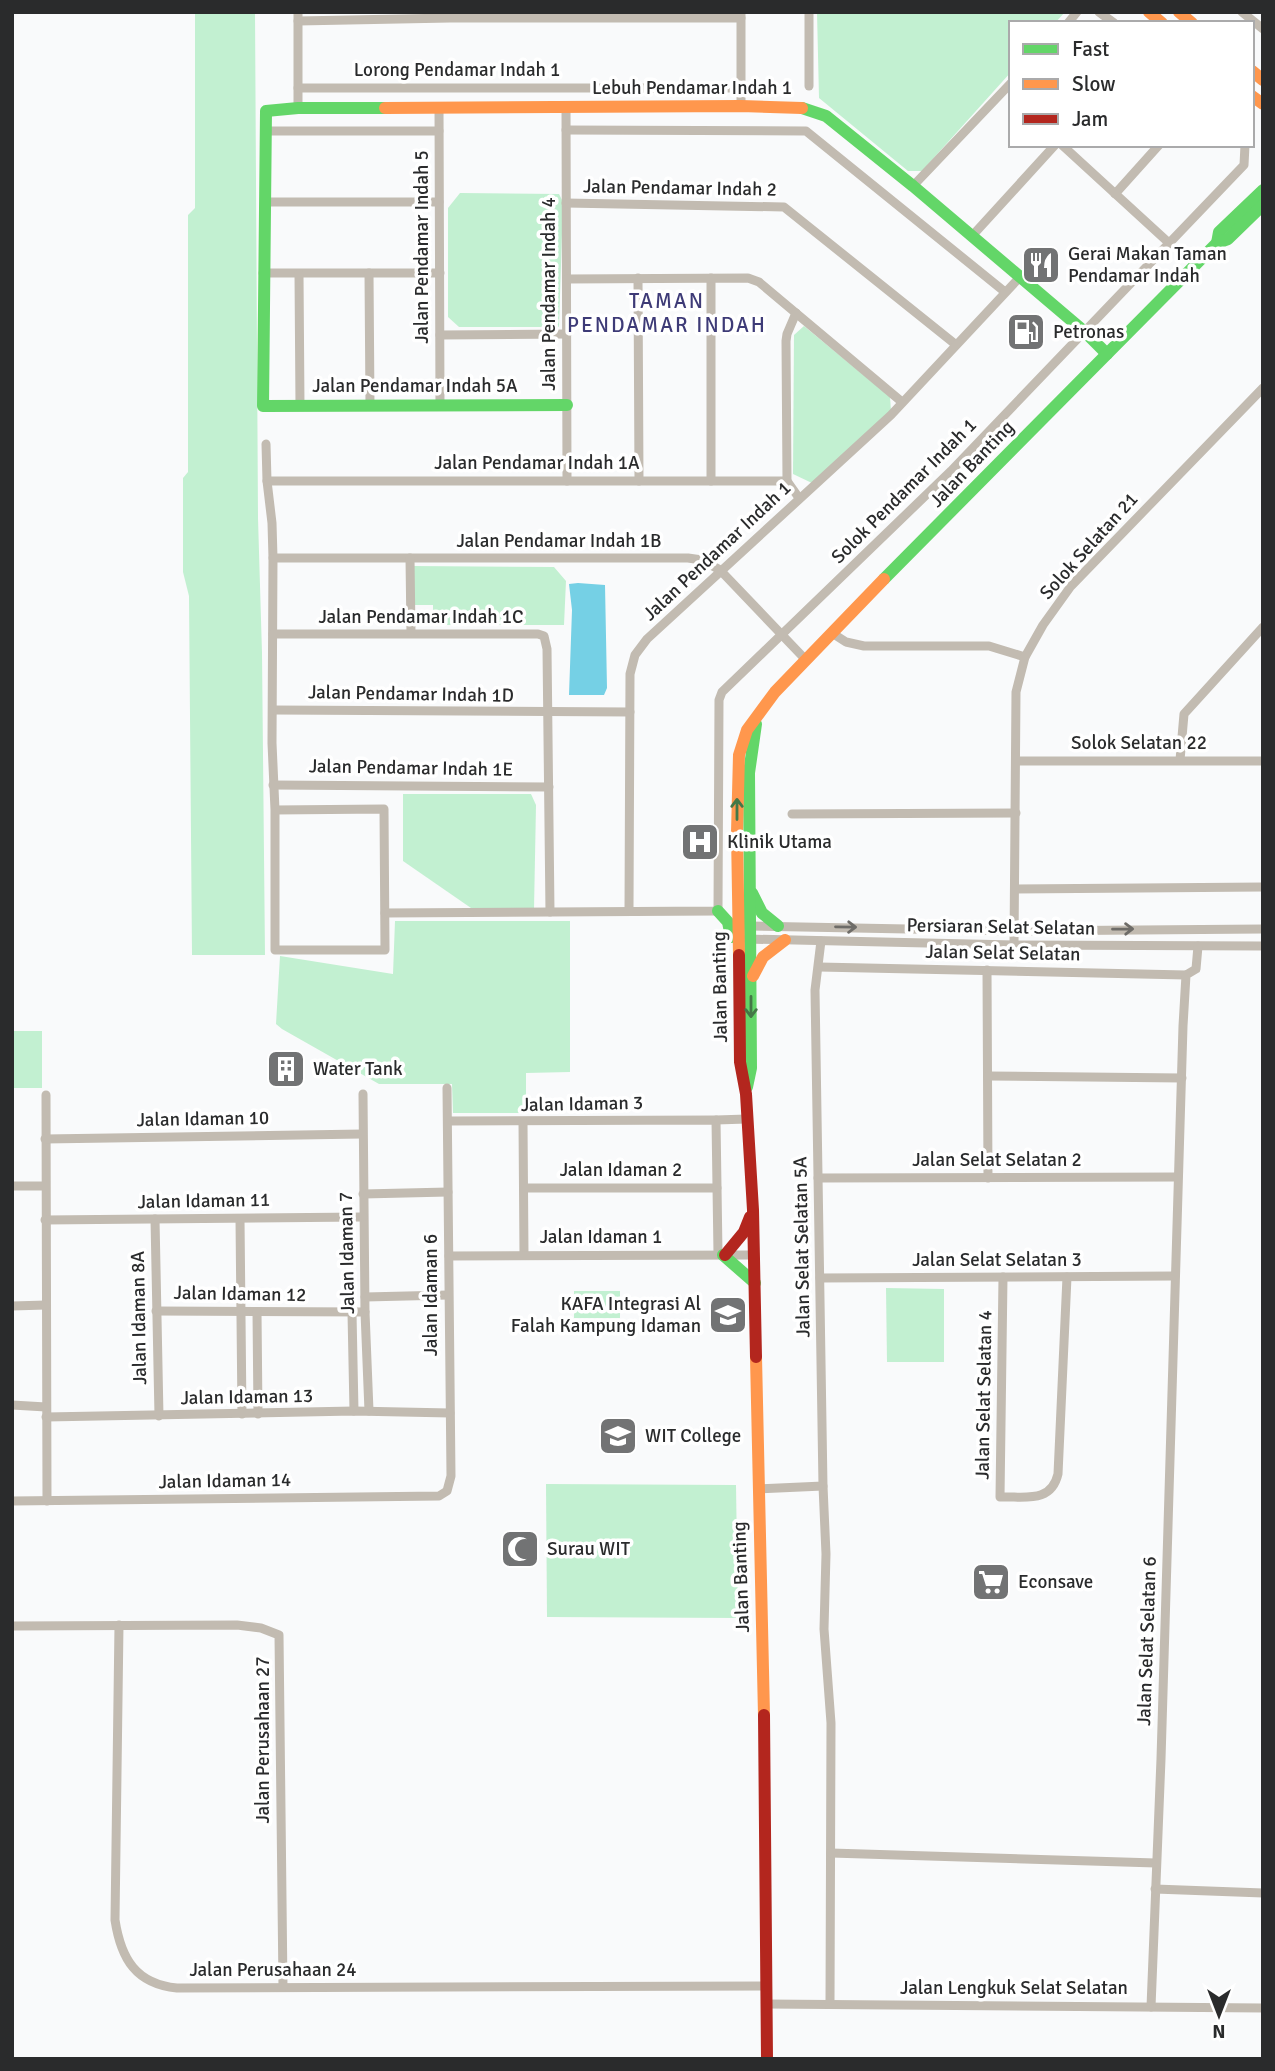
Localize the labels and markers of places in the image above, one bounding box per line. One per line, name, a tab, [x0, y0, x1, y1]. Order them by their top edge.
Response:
place label: Gerai Makan Taman Pendamar Indah	[1068, 242, 1227, 288]
restaurant icon: Gerai Makan Taman Pendamar Indah	[1020, 244, 1062, 286]
fuel station icon: Petronas	[1005, 311, 1047, 353]
place label: Petronas	[1053, 320, 1124, 344]
hospital icon: Klinik Utama	[679, 821, 721, 863]
place label: Klinik Utama	[727, 830, 832, 854]
building icon: Water Tank	[265, 1048, 307, 1090]
place label: Water Tank	[313, 1057, 403, 1081]
place label: KAFA Integrasi Al Falah Kampung Idaman	[511, 1292, 701, 1338]
school or university icon: KAFA Integrasi Al Falah Kampung Idaman	[707, 1294, 749, 1336]
school or university icon: WIT College	[597, 1415, 639, 1457]
place label: WIT College	[645, 1424, 741, 1448]
mosque icon: Surau WIT	[499, 1528, 541, 1570]
place label: Surau WIT	[547, 1537, 631, 1561]
supermarket icon: Econsave	[970, 1561, 1012, 1603]
place label: Econsave	[1018, 1570, 1093, 1594]

